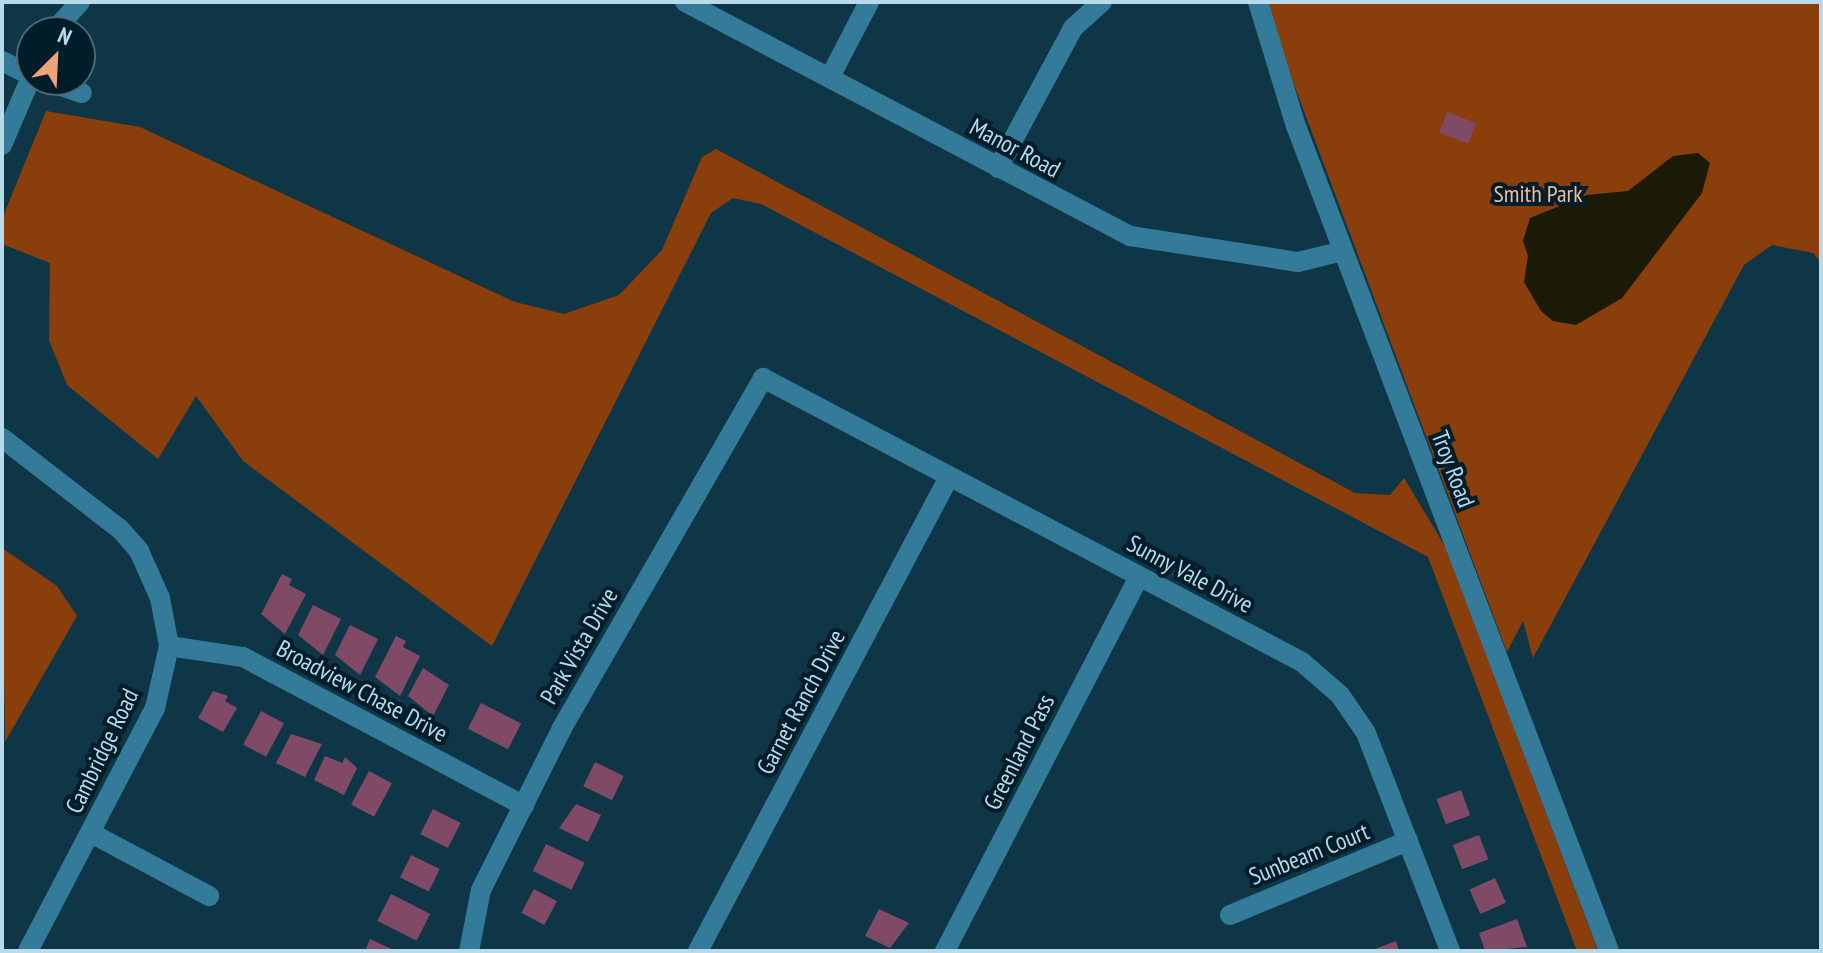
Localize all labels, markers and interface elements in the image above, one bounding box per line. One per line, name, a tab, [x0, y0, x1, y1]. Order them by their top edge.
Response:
north arrow	[16, 16, 96, 96]
text: N	[54, 21, 76, 51]
street label: Manor Road	[965, 112, 1065, 184]
park label: Smith Park	[1493, 180, 1583, 208]
street label: Troy Road	[1425, 426, 1481, 512]
street label: Sunny Vale Drive	[1122, 528, 1258, 620]
street label: Park Vista Drive	[534, 582, 624, 710]
street label: Garnet Ranch Drive	[751, 625, 851, 779]
street label: Broadview Chase Drive	[272, 634, 452, 748]
street label: Cambridge Road	[60, 684, 144, 818]
street label: Greenland Pass	[978, 689, 1060, 815]
street label: Sunbeam Court	[1245, 817, 1373, 891]

